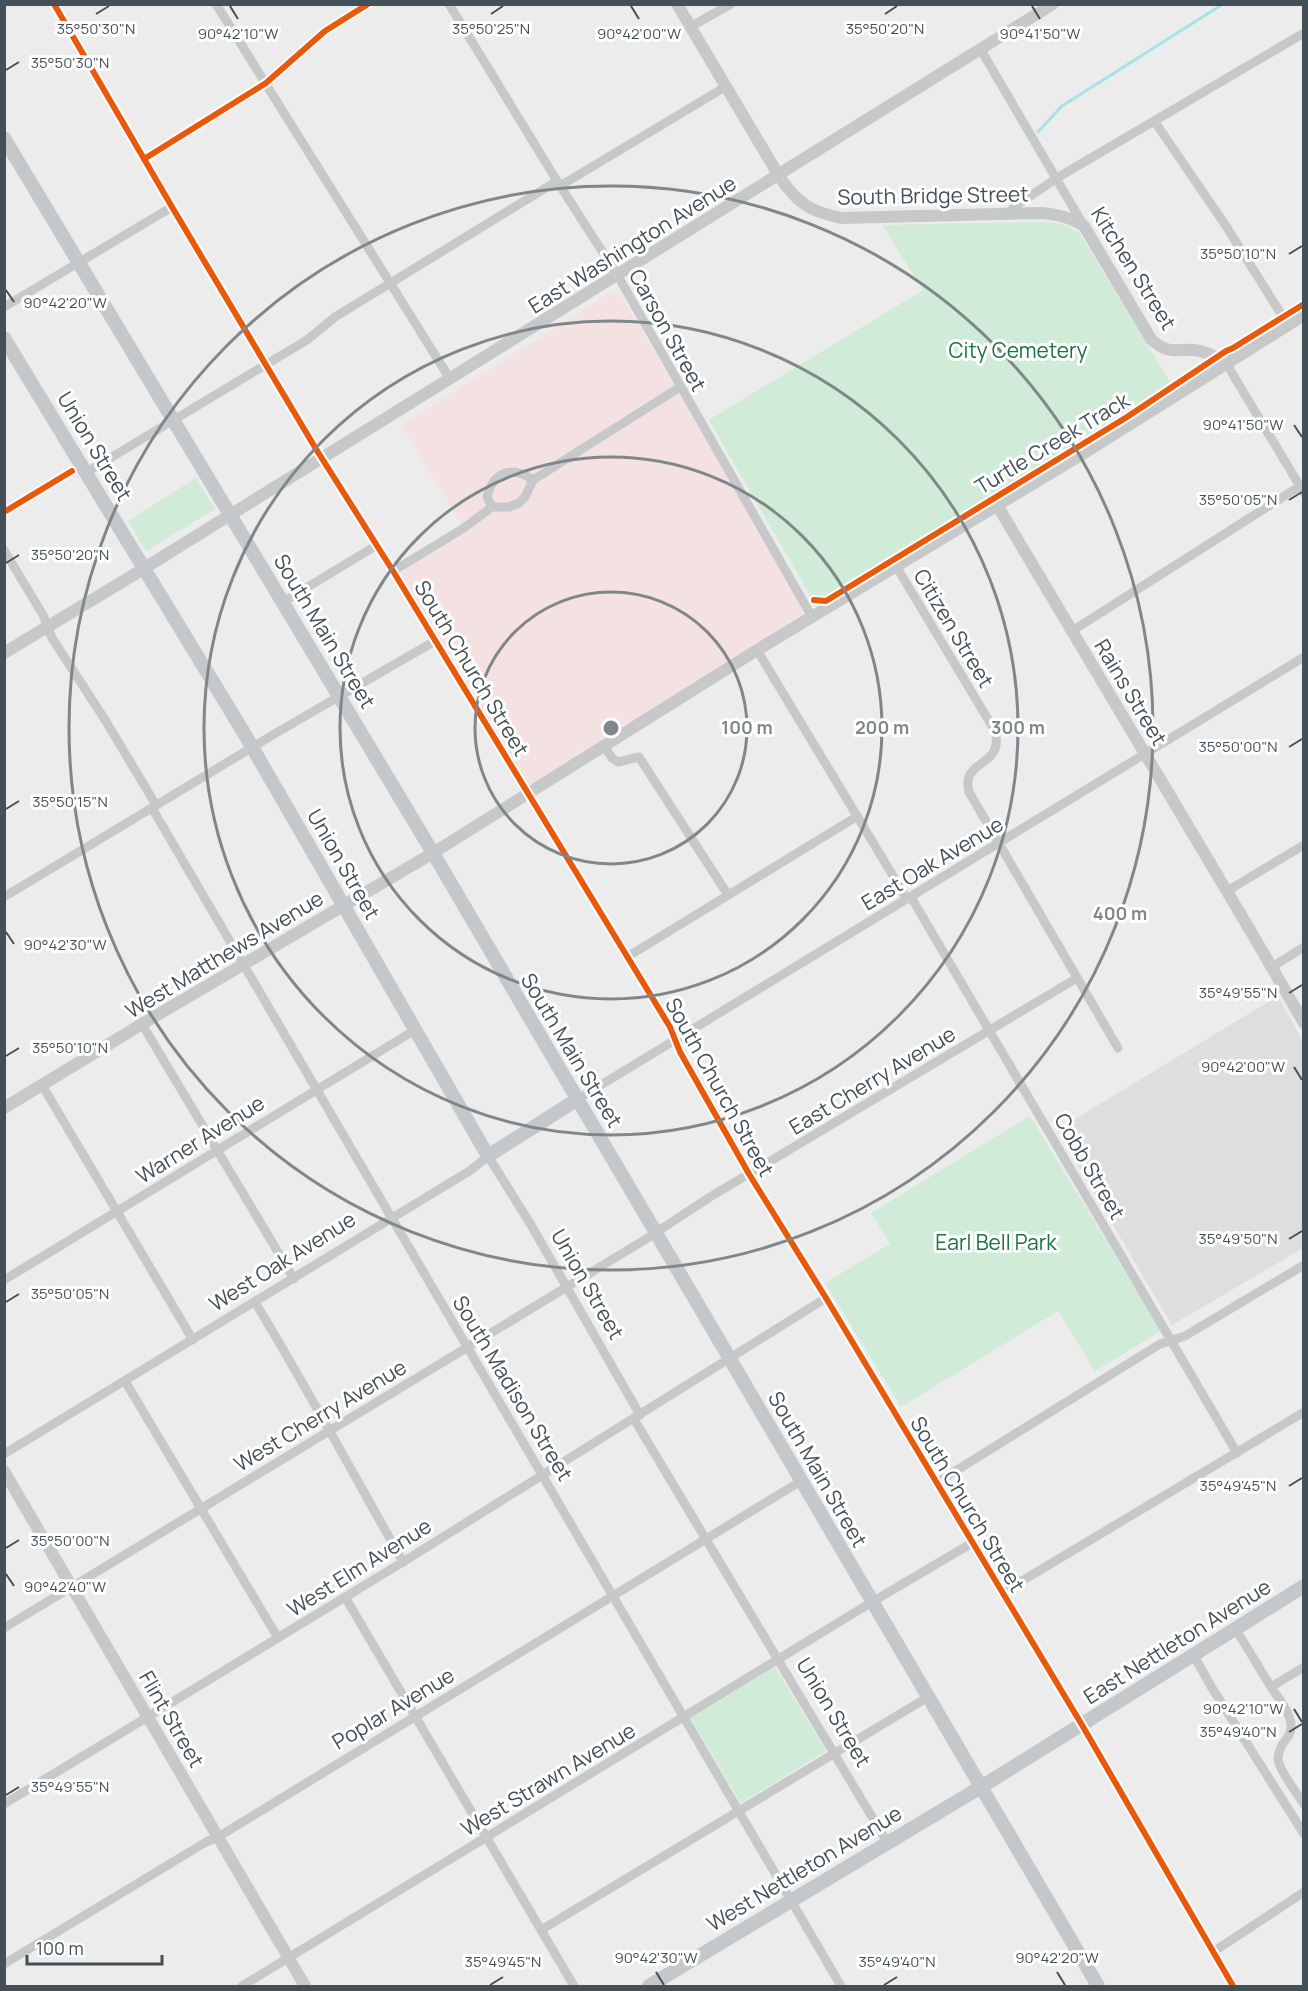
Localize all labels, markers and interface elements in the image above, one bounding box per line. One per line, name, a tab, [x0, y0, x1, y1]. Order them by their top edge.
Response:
text: 35°50'30"N	[57, 18, 135, 39]
text: 35°50'25"N	[452, 18, 530, 39]
text: 35°50'20"N	[846, 18, 924, 39]
text: 90°42'10"W	[198, 23, 278, 44]
text: 90°42'00"W	[597, 23, 681, 44]
text: 90°41'50"W	[1000, 23, 1080, 44]
text: 35°50'30"N	[31, 52, 109, 73]
street label: East Washington Avenue	[523, 169, 741, 319]
street label: South Bridge Street	[837, 179, 1029, 211]
street label: Kitchen Street	[1085, 201, 1183, 335]
text: 35°50'10"N	[1200, 243, 1276, 264]
street label: Carson Street	[623, 264, 713, 396]
text: 90°42'20"W	[23, 292, 107, 313]
park label: City Cemetery	[948, 336, 1088, 364]
street label: Union Street	[51, 386, 139, 506]
street label: Turtle Creek Track	[970, 386, 1135, 500]
text: 90°41'50"W	[1203, 414, 1283, 435]
text: 35°50'05"N	[1199, 489, 1277, 510]
text: 35°50'20"N	[31, 544, 109, 565]
street label: South Main Street	[268, 549, 382, 713]
street label: Citizen Street	[908, 563, 1000, 693]
street label: South Church Street	[408, 575, 536, 761]
street label: Rains Street	[1088, 634, 1174, 750]
text: 100 m	[721, 715, 773, 739]
text: 200 m	[855, 715, 909, 739]
text: 300 m	[991, 715, 1045, 739]
centre of rings	[601, 718, 621, 738]
text: 35°50'00"N	[1198, 736, 1278, 757]
text: 35°50'15"N	[32, 791, 108, 812]
street label: Union Street	[301, 804, 387, 924]
street label: East Oak Avenue	[856, 810, 1008, 916]
street label: West Matthews Avenue	[120, 884, 328, 1024]
text: 400 m	[1093, 901, 1147, 925]
text: 90°42'30"W	[23, 934, 107, 955]
street label: South Main Street	[515, 968, 629, 1132]
text: 35°49'55"N	[1199, 982, 1277, 1003]
street label: South Church Street	[659, 993, 781, 1181]
street label: East Cherry Avenue	[784, 1019, 960, 1141]
text: 35°50'10"N	[32, 1037, 108, 1058]
text: 90°42'00"W	[1201, 1056, 1285, 1077]
street label: Warner Avenue	[131, 1088, 269, 1190]
street label: Cobb Street	[1048, 1108, 1132, 1224]
street label: West Oak Avenue	[203, 1205, 361, 1317]
street label: Union Street	[545, 1224, 631, 1344]
park label: Earl Bell Park	[935, 1228, 1057, 1256]
text: 35°49'50"N	[1199, 1228, 1277, 1249]
text: 35°50'05"N	[31, 1283, 109, 1304]
street label: South Madison Street	[447, 1290, 579, 1486]
street label: West Cherry Avenue	[229, 1352, 411, 1478]
street label: South Main Street	[762, 1386, 874, 1552]
street label: South Church Street	[904, 1411, 1032, 1597]
text: 35°49'45"N	[1200, 1475, 1276, 1496]
street label: West Elm Avenue	[282, 1511, 436, 1623]
text: 35°50'00"N	[30, 1530, 110, 1551]
street label: East Nettleton Avenue	[1078, 1572, 1276, 1710]
text: 90°42'40"W	[24, 1576, 106, 1597]
street label: Union Street	[790, 1652, 878, 1772]
street label: Poplar Avenue	[327, 1661, 459, 1755]
street label: Flint Street	[133, 1666, 211, 1772]
text: 90°42'10"W	[1203, 1698, 1283, 1719]
street label: West Strawn Avenue	[456, 1716, 640, 1842]
text: 35°49'40"N	[1199, 1721, 1277, 1742]
text: 35°49'55"N	[31, 1776, 109, 1797]
street label: West Nettleton Avenue	[701, 1799, 907, 1937]
scale bar	[27, 1928, 162, 1966]
text: 100 m	[36, 1936, 84, 1960]
text: 90°42'30"W	[614, 1947, 698, 1968]
text: 90°42'20"W	[1015, 1947, 1099, 1968]
text: 35°49'45"N	[465, 1951, 541, 1972]
text: 35°49'40"N	[858, 1951, 936, 1972]

